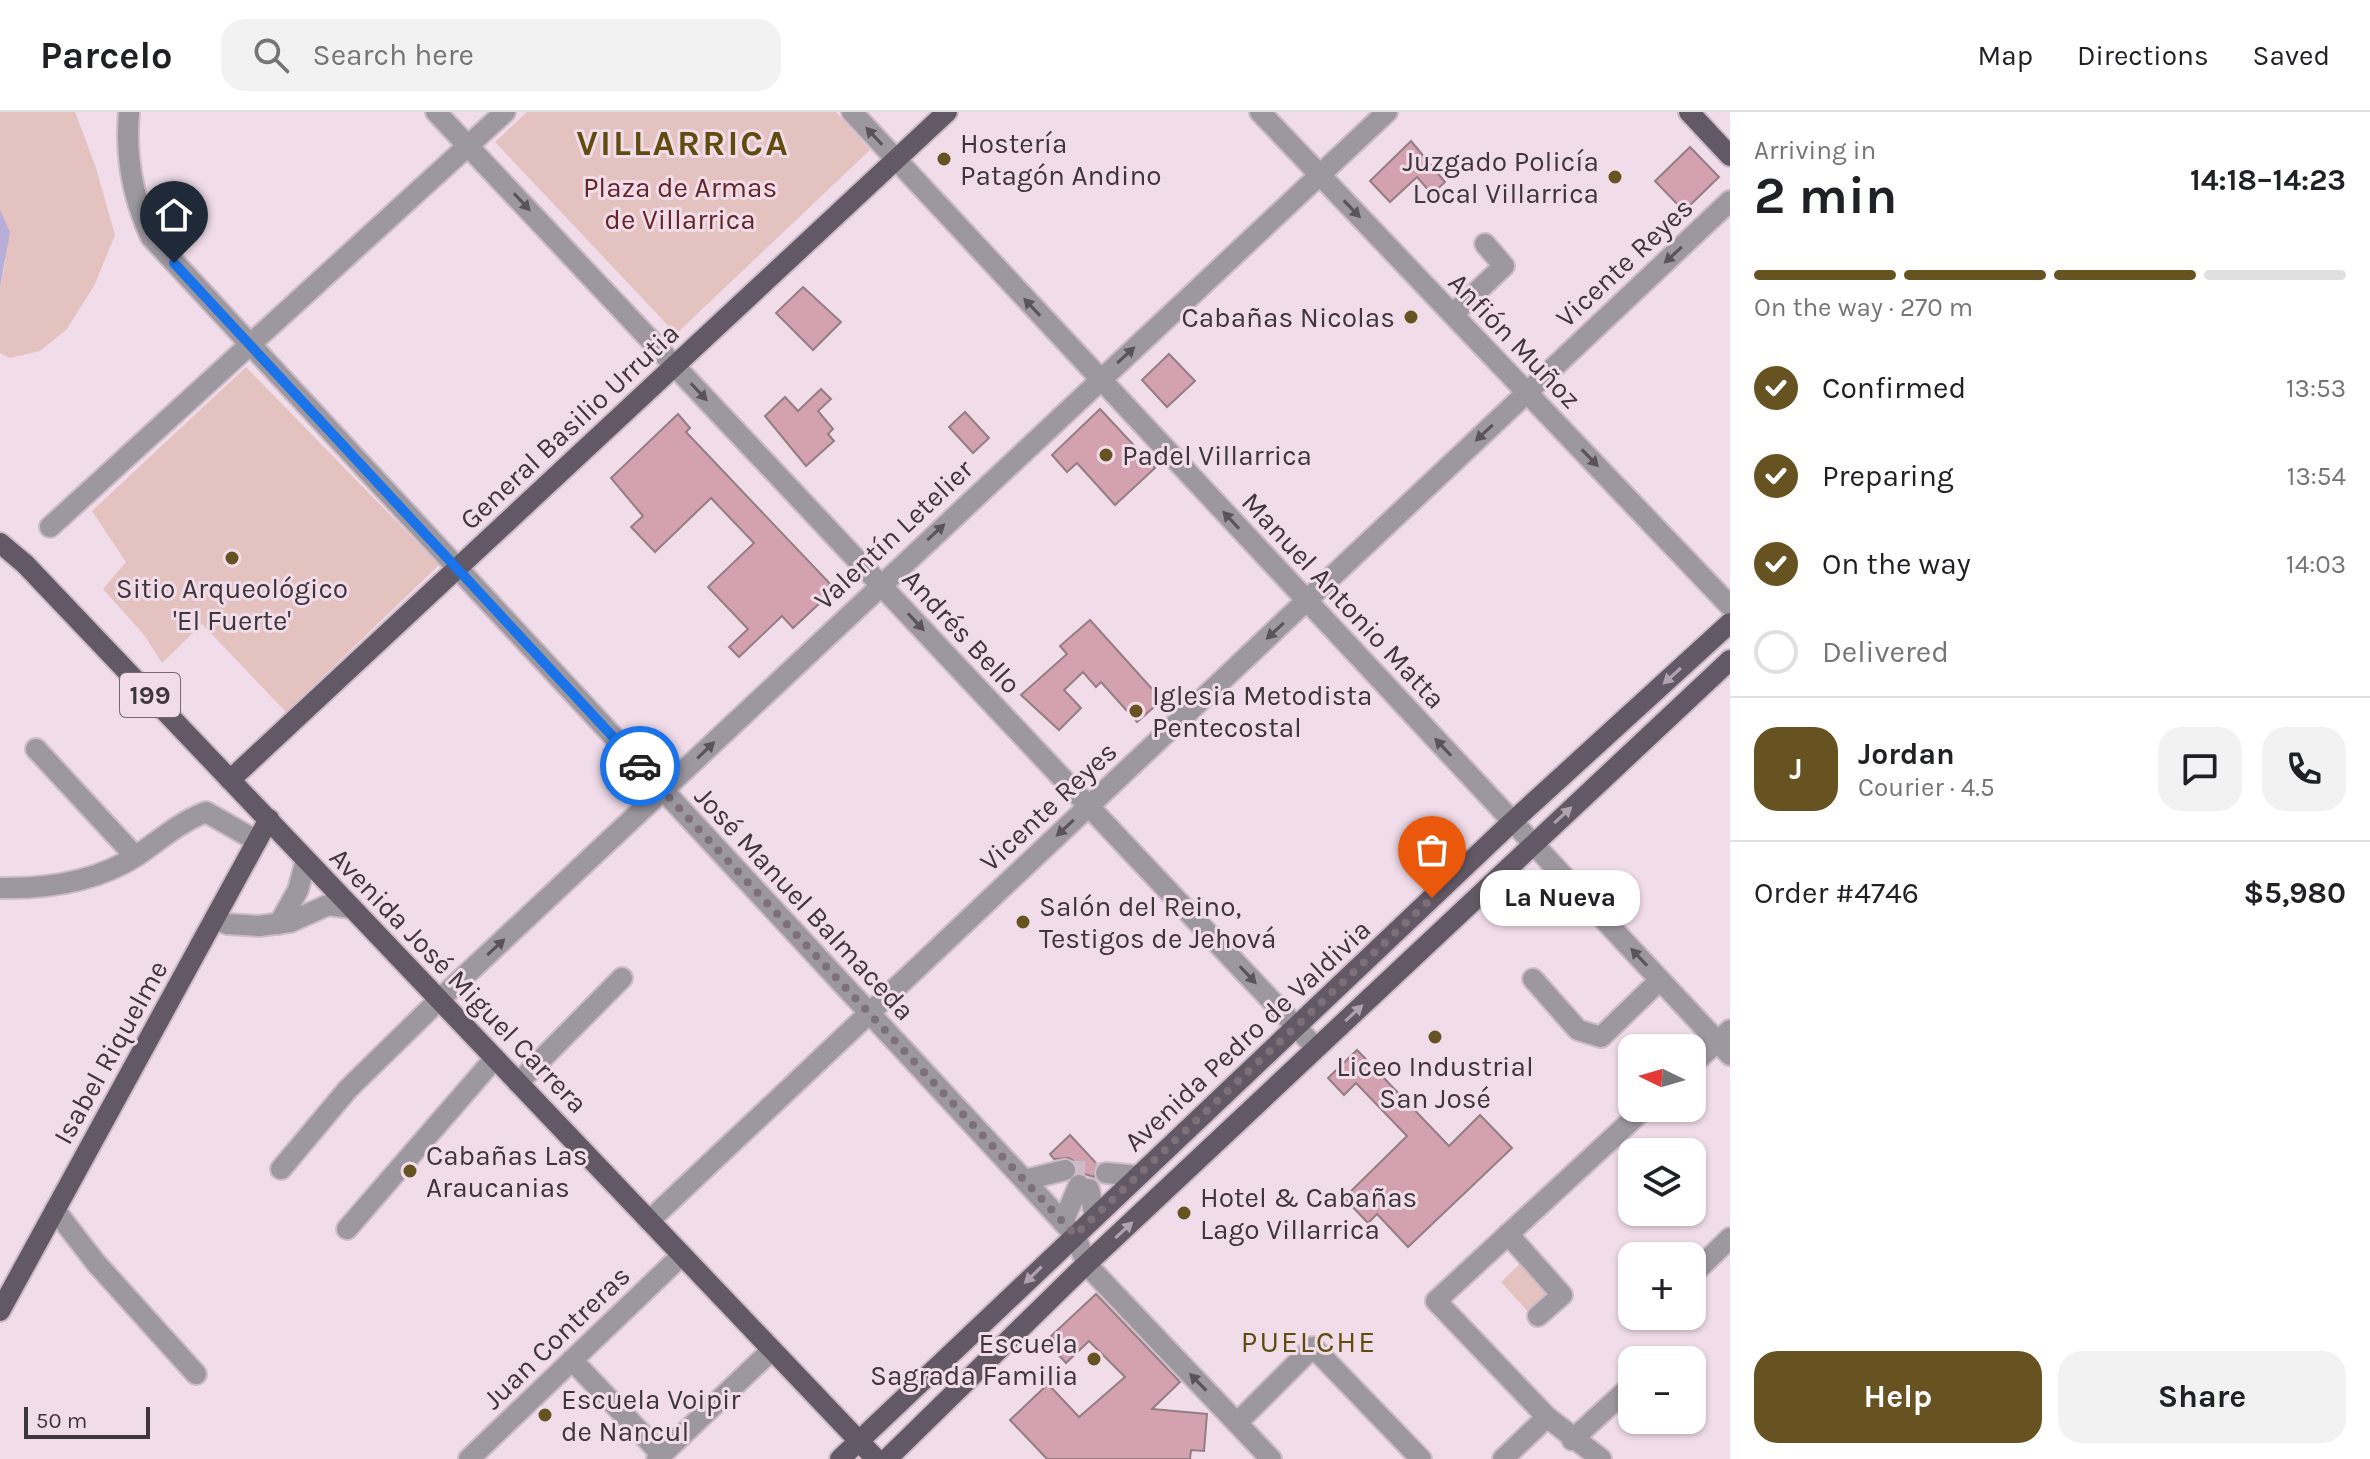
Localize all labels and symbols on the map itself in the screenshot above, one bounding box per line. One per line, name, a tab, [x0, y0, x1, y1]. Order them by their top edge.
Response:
district label: VILLARRICA	[576, 122, 790, 164]
one-way arrow	[865, 127, 883, 146]
place label: Hostería Patagón Andino	[960, 127, 1162, 192]
place label: Juzgado Policía Local Villarrica	[1403, 145, 1599, 210]
marker: Hostería Patagón Andino	[935, 150, 953, 168]
marker: Juzgado Policía Local Villarrica	[1606, 168, 1624, 186]
park label: Plaza de Armas de Villarrica	[583, 171, 777, 236]
pin	[140, 181, 208, 263]
street label: Vicente Reyes	[1549, 191, 1700, 334]
one-way arrow	[512, 193, 530, 212]
one-way arrow	[1343, 199, 1361, 218]
one-way arrow	[1664, 245, 1683, 263]
street label: Anfión Muñoz	[1442, 266, 1588, 415]
one-way arrow	[1023, 298, 1041, 317]
place label: Cabañas Nicolas	[1182, 301, 1395, 334]
marker: Cabañas Nicolas	[1402, 308, 1420, 326]
street label: General Basilio Urrutia	[453, 316, 686, 536]
one-way arrow	[1116, 346, 1135, 364]
one-way arrow	[690, 382, 708, 401]
one-way arrow	[1475, 423, 1494, 441]
place label: Padel Villarrica	[1122, 439, 1312, 472]
marker: Padel Villarrica	[1097, 446, 1115, 464]
one-way arrow	[1580, 448, 1598, 467]
street label: Valentín Letelier	[807, 452, 980, 616]
street label: Manuel Antonio Matta	[1235, 485, 1452, 715]
one-way arrow	[1222, 511, 1240, 530]
one-way arrow	[926, 524, 945, 542]
marker: Sitio Arqueológico 'El Fuerte'	[223, 549, 241, 567]
street label: Andrés Bello	[896, 562, 1028, 700]
place label: Sitio Arqueológico 'El Fuerte'	[116, 572, 348, 637]
one-way arrow	[907, 613, 925, 632]
one-way arrow	[1266, 621, 1285, 639]
one-way arrow	[1663, 666, 1682, 684]
road number: 199	[120, 673, 180, 717]
place label: Iglesia Metodista Pentecostal	[1152, 679, 1373, 744]
marker: Iglesia Metodista Pentecostal	[1127, 702, 1145, 720]
courier	[600, 726, 680, 806]
street label: Vicente Reyes	[973, 735, 1124, 878]
one-way arrow	[1434, 737, 1452, 756]
one-way arrow	[696, 741, 715, 759]
street label: José Manuel Balmaceda	[688, 780, 921, 1027]
one-way arrow	[1553, 806, 1572, 825]
pin	[1398, 816, 1466, 898]
one-way arrow	[1056, 819, 1075, 837]
street label: Avenida José Miguel Carrera	[323, 841, 594, 1120]
callout: La Nueva	[1480, 870, 1640, 926]
place label: Salón del Reino, Testigos de Jehová	[1039, 890, 1276, 955]
marker: Salón del Reino, Testigos de Jehová	[1014, 913, 1032, 931]
street label: Avenida Pedro de Valdivia	[1117, 913, 1377, 1158]
one-way arrow	[487, 938, 506, 956]
one-way arrow	[1630, 948, 1648, 967]
street label: Isabel Riquelme	[46, 955, 175, 1150]
one-way arrow	[1238, 965, 1256, 984]
one-way arrow	[1344, 1004, 1363, 1022]
marker: Liceo Industrial San José	[1426, 1028, 1444, 1046]
north arrow	[1618, 1034, 1706, 1122]
place label: Liceo Industrial San José	[1336, 1050, 1534, 1115]
place label: Cabañas Las Araucanias	[426, 1139, 587, 1204]
marker: Cabañas Las Araucanias	[401, 1162, 419, 1180]
place label: Hotel & Cabañas Lago Villarrica	[1200, 1181, 1417, 1246]
marker: Hotel & Cabañas Lago Villarrica	[1175, 1204, 1193, 1222]
one-way arrow	[1115, 1222, 1134, 1240]
street label: Juan Contreras	[476, 1259, 637, 1416]
one-way arrow	[1024, 1265, 1043, 1283]
district label: PUELCHE	[1241, 1324, 1377, 1360]
place label: Escuela Sagrada Familia	[870, 1327, 1078, 1392]
marker: Escuela Sagrada Familia	[1085, 1350, 1103, 1368]
one-way arrow	[1189, 1373, 1208, 1392]
place label: Escuela Voipir de Nancul	[561, 1383, 741, 1448]
scale bar	[24, 1403, 150, 1439]
marker: Escuela Voipir de Nancul	[536, 1406, 554, 1424]

